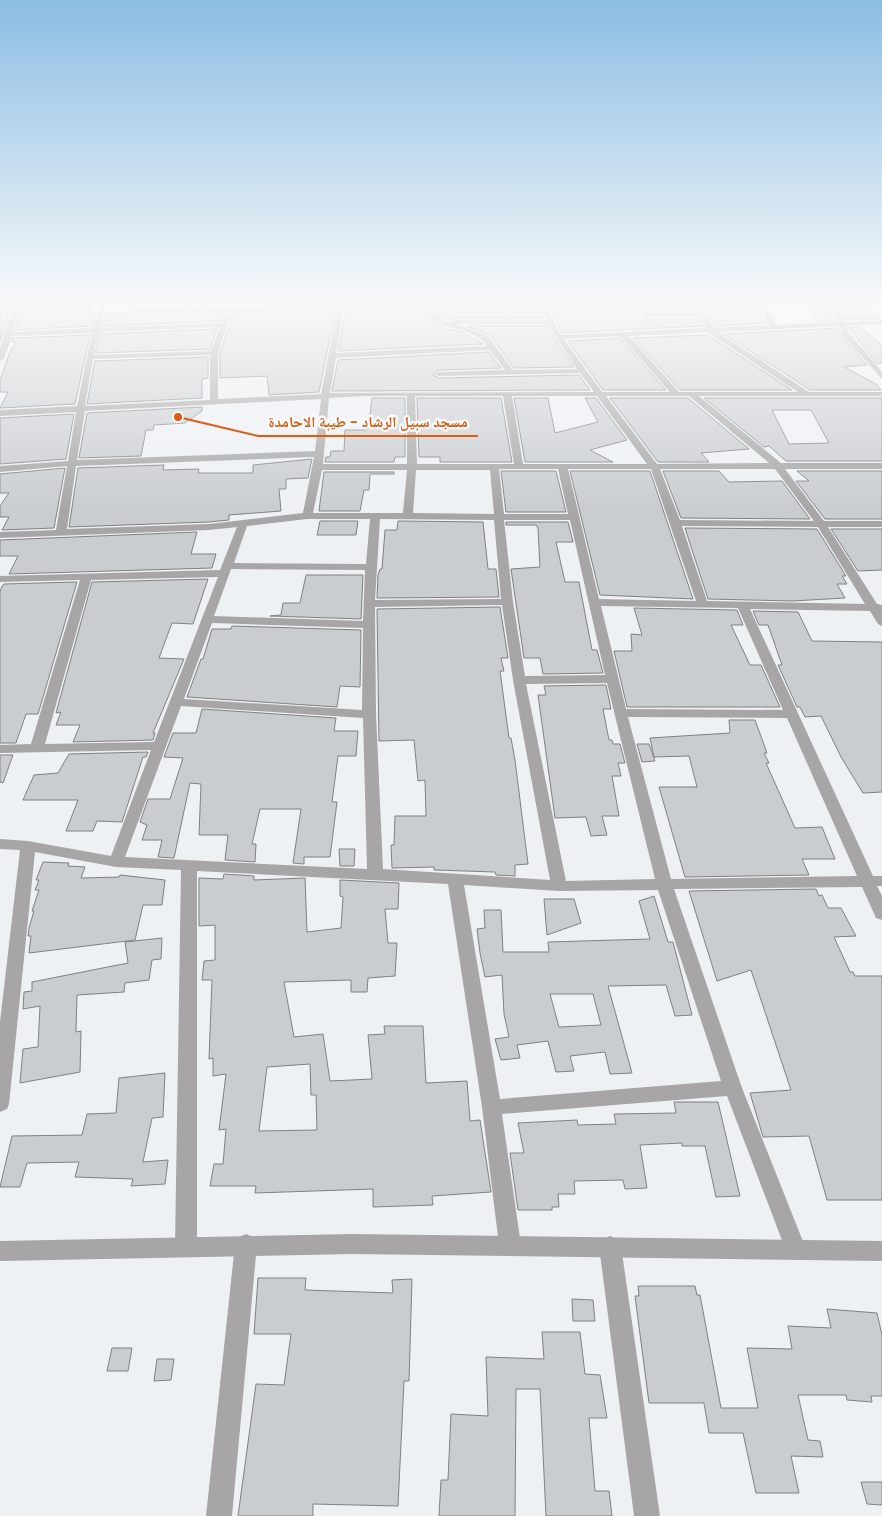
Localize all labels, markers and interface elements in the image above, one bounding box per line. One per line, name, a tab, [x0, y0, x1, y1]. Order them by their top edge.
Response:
callout: مسجد سبيل الرشاد - طيبة الاحامدة	[258, 406, 478, 436]
text: مسجد سبيل الرشاد - طيبة الاحامدة	[268, 412, 468, 432]

